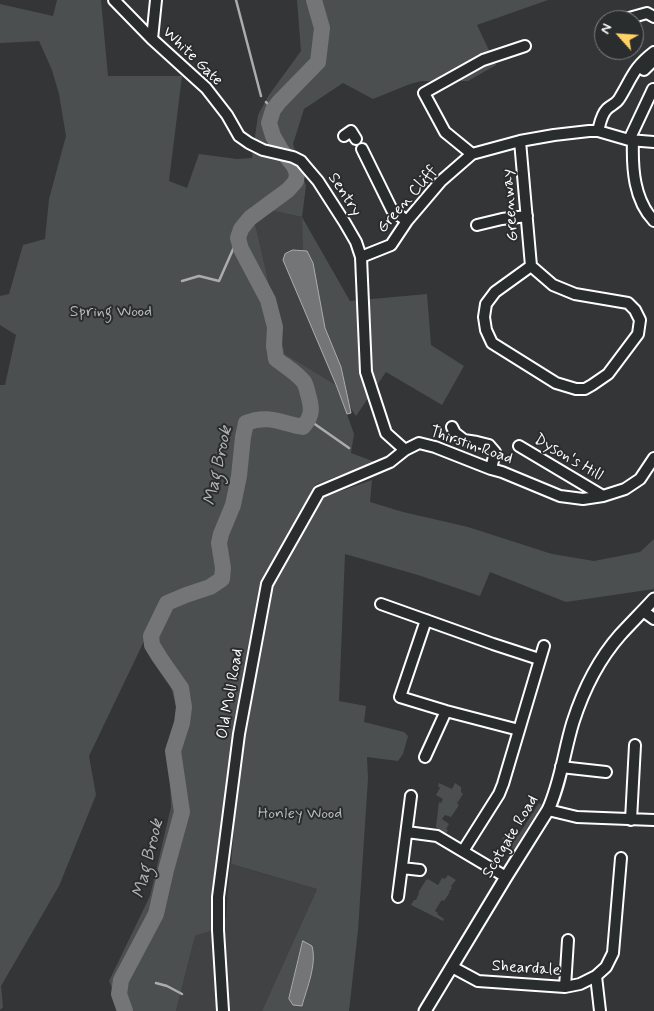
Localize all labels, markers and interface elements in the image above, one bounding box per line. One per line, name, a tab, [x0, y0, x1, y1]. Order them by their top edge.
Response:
north arrow	[594, 10, 644, 60]
text: N	[596, 21, 617, 37]
street label: White Gate	[158, 23, 226, 91]
street label: Green Cliff	[374, 162, 442, 238]
street label: Greenway	[498, 168, 524, 242]
street label: Sentry	[323, 170, 365, 220]
park label: Spring Wood	[70, 303, 152, 323]
street label: Thirstin Road	[427, 423, 515, 469]
water label: Mag Brook	[200, 424, 238, 508]
street label: Dyson's Hill	[530, 431, 606, 485]
street label: Old Moll Road	[214, 647, 248, 741]
street label: Scotgate Road	[479, 792, 543, 882]
park label: Honley Wood	[258, 805, 342, 825]
water label: Mag Brook	[129, 817, 169, 901]
street label: Sheardale	[491, 957, 561, 981]

